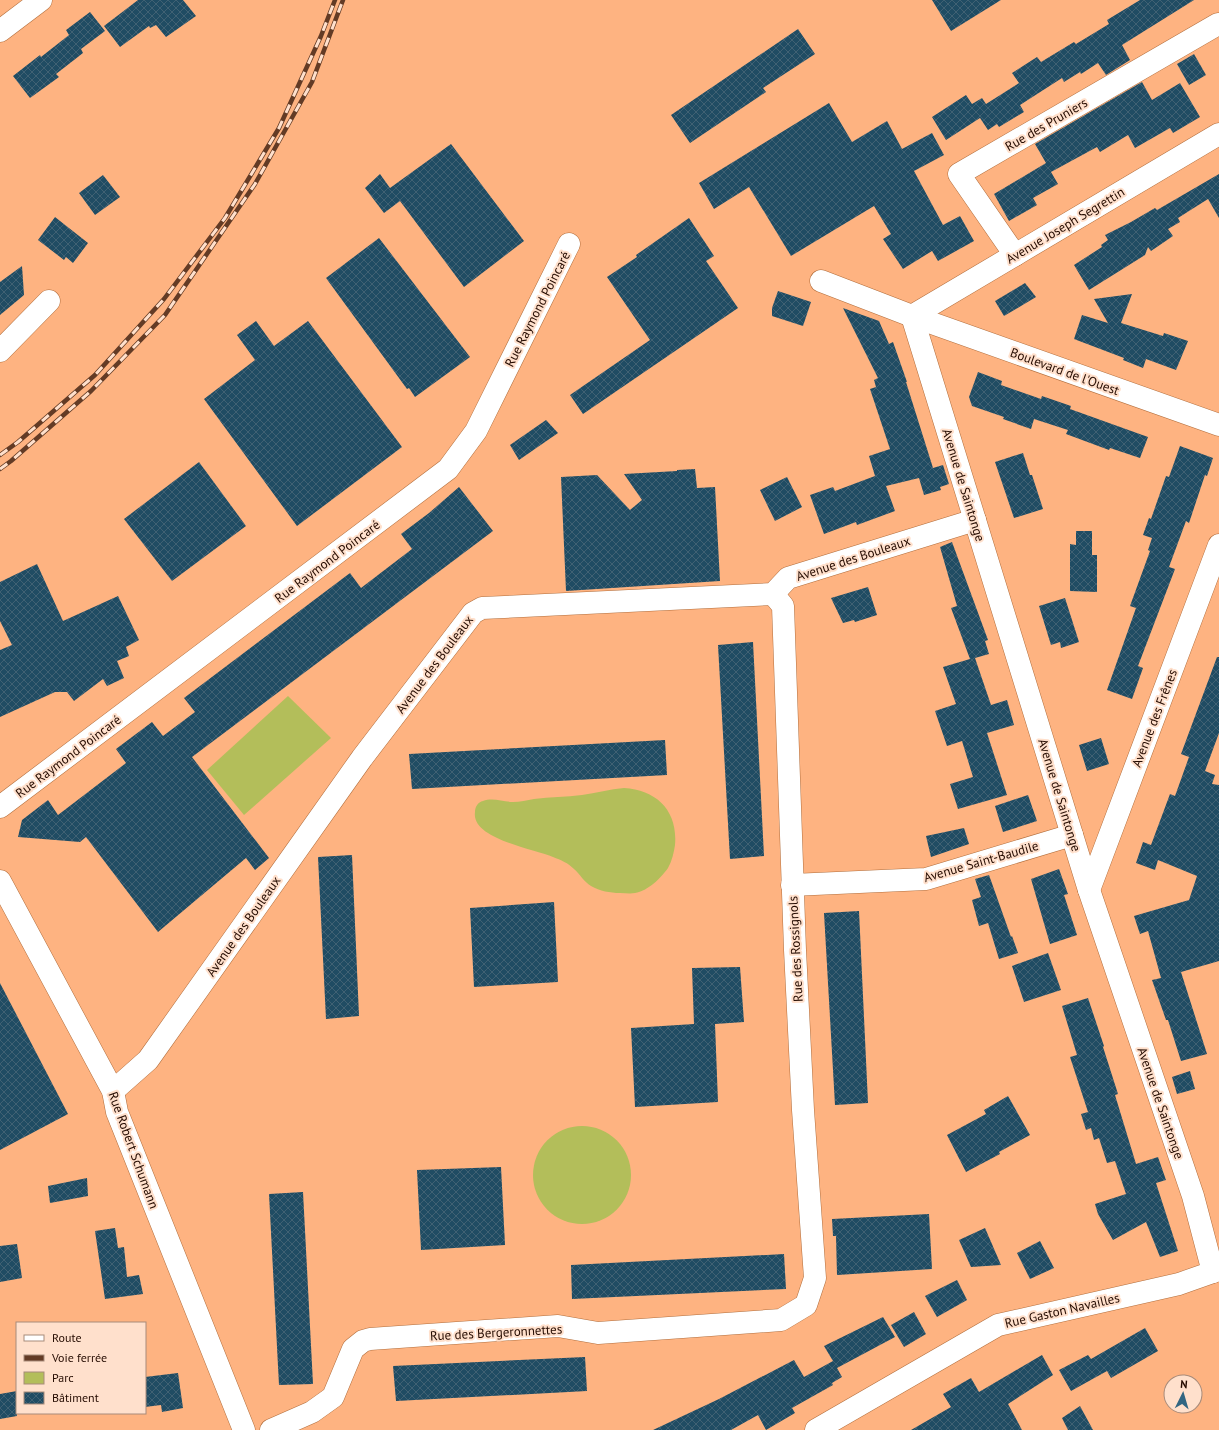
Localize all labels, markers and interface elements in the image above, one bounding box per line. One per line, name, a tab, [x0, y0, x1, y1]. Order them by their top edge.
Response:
street label: Rue des Pruniers	[1002, 94, 1091, 155]
street label: Avenue Joseph Segrettin	[1003, 183, 1128, 268]
street label: Rue Raymond Poincaré	[501, 249, 574, 370]
street label: Boulevard de l'Ouest	[1008, 344, 1122, 399]
street label: Avenue de Saintonge	[938, 427, 989, 544]
street label: Rue Raymond Poincaré	[271, 516, 383, 607]
street label: Avenue des Bouleaux	[794, 532, 913, 585]
street label: Avenue des Bouleaux	[392, 612, 477, 717]
street label: Avenue des Frênes	[1128, 667, 1181, 770]
street label: Rue Raymond Poincaré	[12, 711, 124, 802]
street label: Avenue de Saintonge	[1034, 737, 1085, 854]
street label: Avenue Saint-Baudile	[922, 837, 1040, 886]
street label: Avenue des Bouleaux	[202, 873, 285, 980]
street label: Rue des Rossignols	[784, 896, 807, 1002]
street label: Avenue de Saintonge	[1133, 1045, 1188, 1161]
street label: Rue Robert Schumann	[104, 1089, 163, 1211]
street label: Rue Gaston Navailles	[1003, 1289, 1121, 1332]
street label: Rue des Bergeronnettes	[429, 1321, 563, 1344]
legend	[16, 1322, 146, 1414]
text: Route	[52, 1330, 82, 1345]
text: Voie ferrée	[51, 1350, 107, 1365]
text: Parc	[52, 1370, 74, 1385]
north arrow	[1163, 1374, 1203, 1414]
text: N	[1180, 1377, 1188, 1391]
text: Bâtiment	[52, 1390, 99, 1405]

